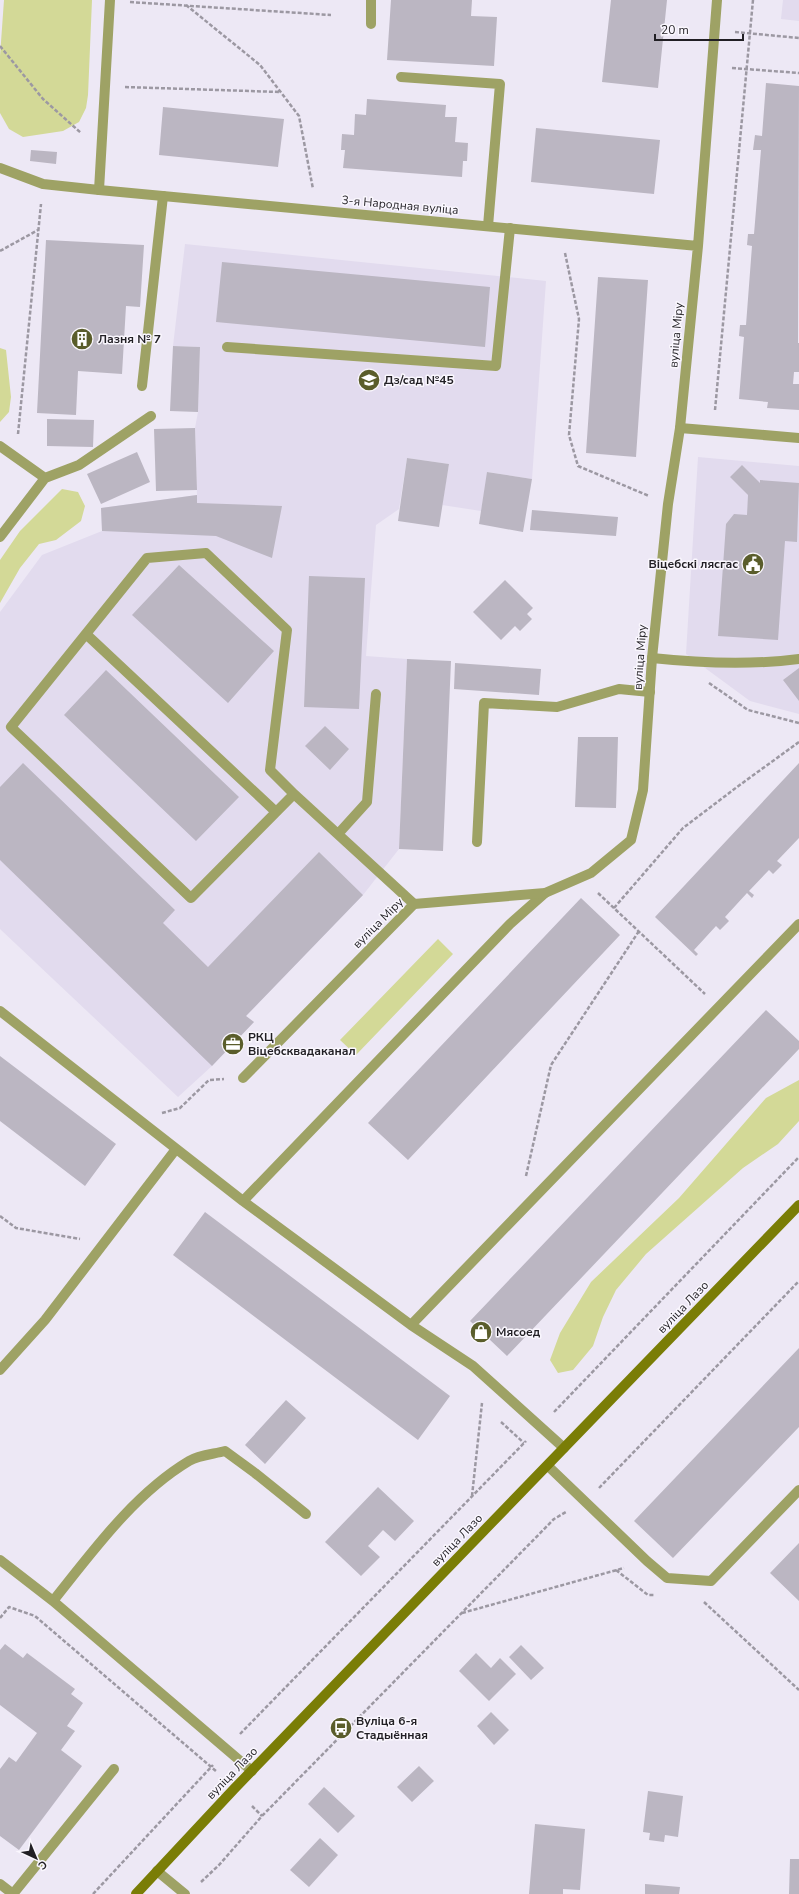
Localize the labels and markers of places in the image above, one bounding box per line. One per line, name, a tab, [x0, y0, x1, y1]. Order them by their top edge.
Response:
building icon: Лазня № 7	[69, 326, 95, 352]
place label: Лазня № 7	[98, 331, 161, 347]
school or university icon: Дз/сад №45	[356, 367, 382, 393]
place label: Дз/сад №45	[384, 372, 454, 388]
public building icon: Віцебскі лясгас	[740, 551, 766, 577]
place label: Віцебскі лясгас	[649, 556, 738, 572]
place label: РКЦ Віцебсквадаканал	[248, 1029, 356, 1059]
office icon: РКЦ Віцебсквадаканал	[220, 1031, 246, 1057]
shop icon: Мясоед	[468, 1319, 494, 1345]
place label: Мясоед	[496, 1324, 541, 1340]
place label: Вуліца 6-я Стадыённая	[356, 1713, 428, 1743]
bus stop icon: Вуліца 6-я Стадыённая	[328, 1715, 354, 1741]

